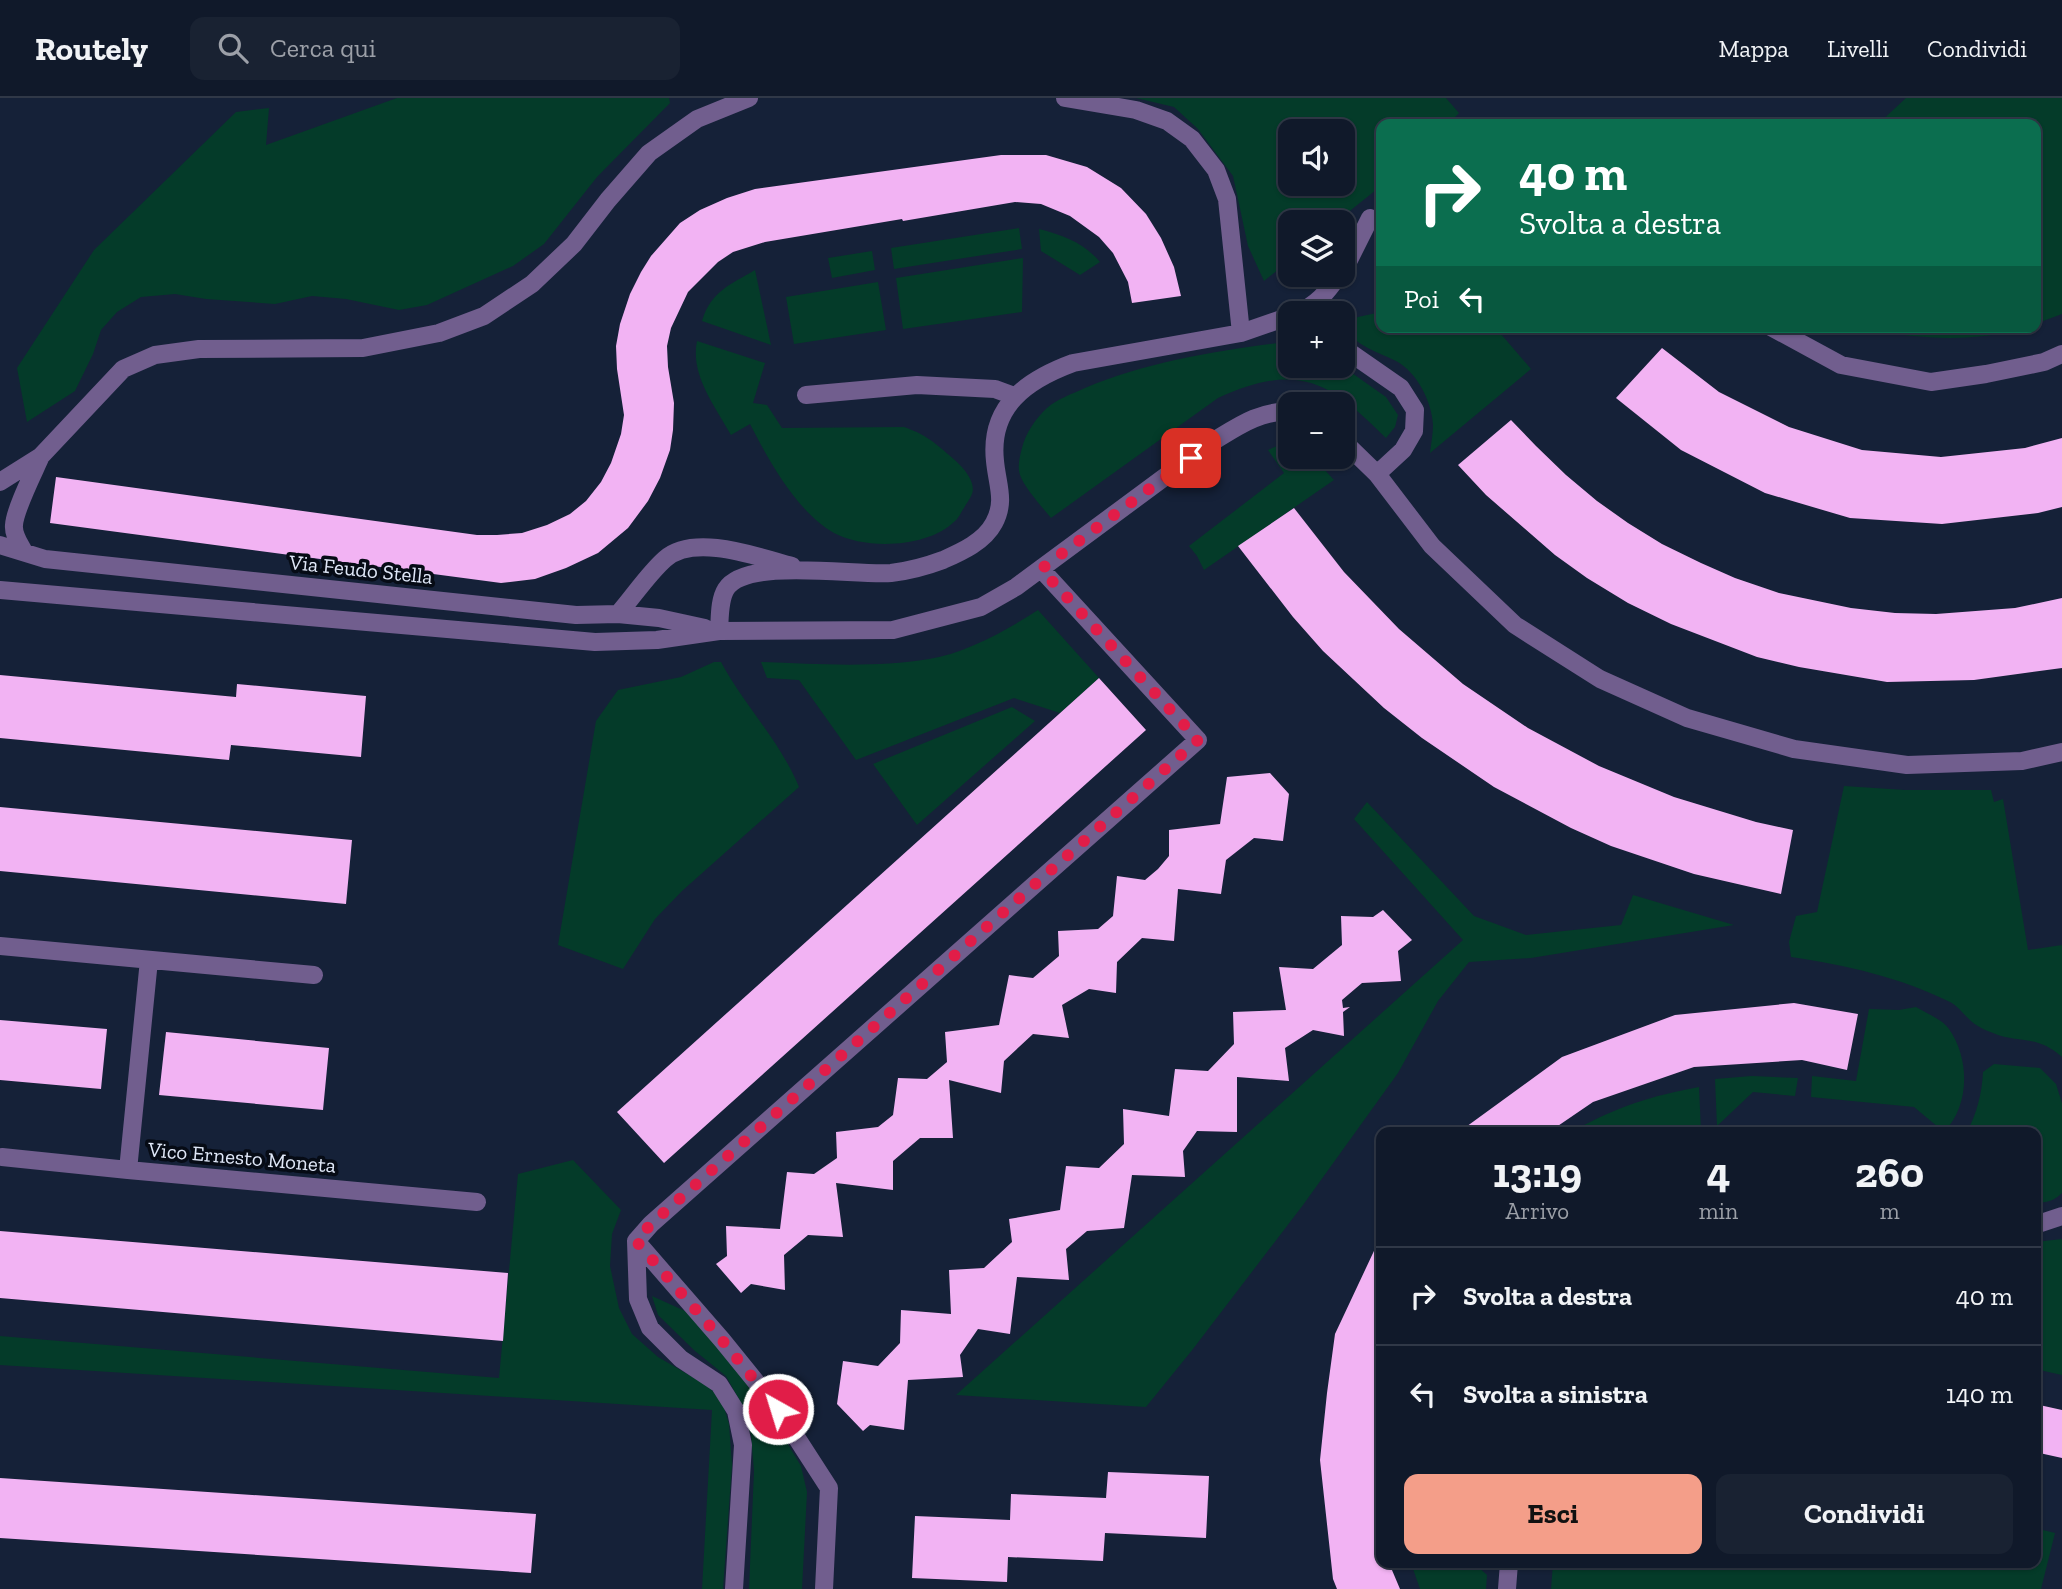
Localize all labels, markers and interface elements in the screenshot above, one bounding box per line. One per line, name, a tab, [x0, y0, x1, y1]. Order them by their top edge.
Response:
search box	[190, 17, 680, 80]
text: Routely	[35, 29, 148, 68]
icon: search	[214, 29, 252, 67]
text: Cerca qui	[270, 32, 376, 64]
text: Mappa	[1718, 34, 1789, 63]
text: Livelli	[1827, 34, 1889, 63]
text: Condividi	[1927, 34, 2027, 63]
map controls	[1278, 119, 1355, 469]
button: sound	[1278, 119, 1355, 196]
text: 40 m	[1519, 144, 1627, 203]
icon: right	[1404, 147, 1495, 238]
text: Svolta a destra	[1519, 204, 1721, 242]
button: layers	[1278, 210, 1355, 287]
icon: left	[1453, 280, 1491, 318]
text: Poi	[1404, 283, 1439, 315]
button: +	[1278, 301, 1355, 378]
button: −	[1278, 392, 1355, 469]
pin	[1161, 428, 1221, 488]
icon: arrive	[1172, 439, 1210, 477]
street label: Via Feudo Stella	[287, 549, 434, 589]
street label: Vico Ernesto Moneta	[146, 1136, 337, 1178]
text: 13:19	[1493, 1147, 1582, 1198]
text: 4	[1706, 1147, 1730, 1198]
text: 260	[1855, 1147, 1924, 1198]
text: Arrivo	[1506, 1197, 1569, 1225]
text: min	[1699, 1197, 1738, 1225]
text: m	[1880, 1197, 1900, 1225]
icon: right	[1404, 1277, 1442, 1315]
text: Svolta a destra	[1463, 1280, 1632, 1312]
text: 40 m	[1956, 1280, 2013, 1312]
position arrow	[741, 1372, 815, 1446]
icon: left	[1404, 1375, 1442, 1413]
text: Svolta a sinistra	[1463, 1378, 1648, 1410]
text: 140 m	[1946, 1378, 2013, 1410]
button: Esci	[1404, 1474, 1702, 1554]
button: Condividi	[1716, 1474, 2013, 1554]

